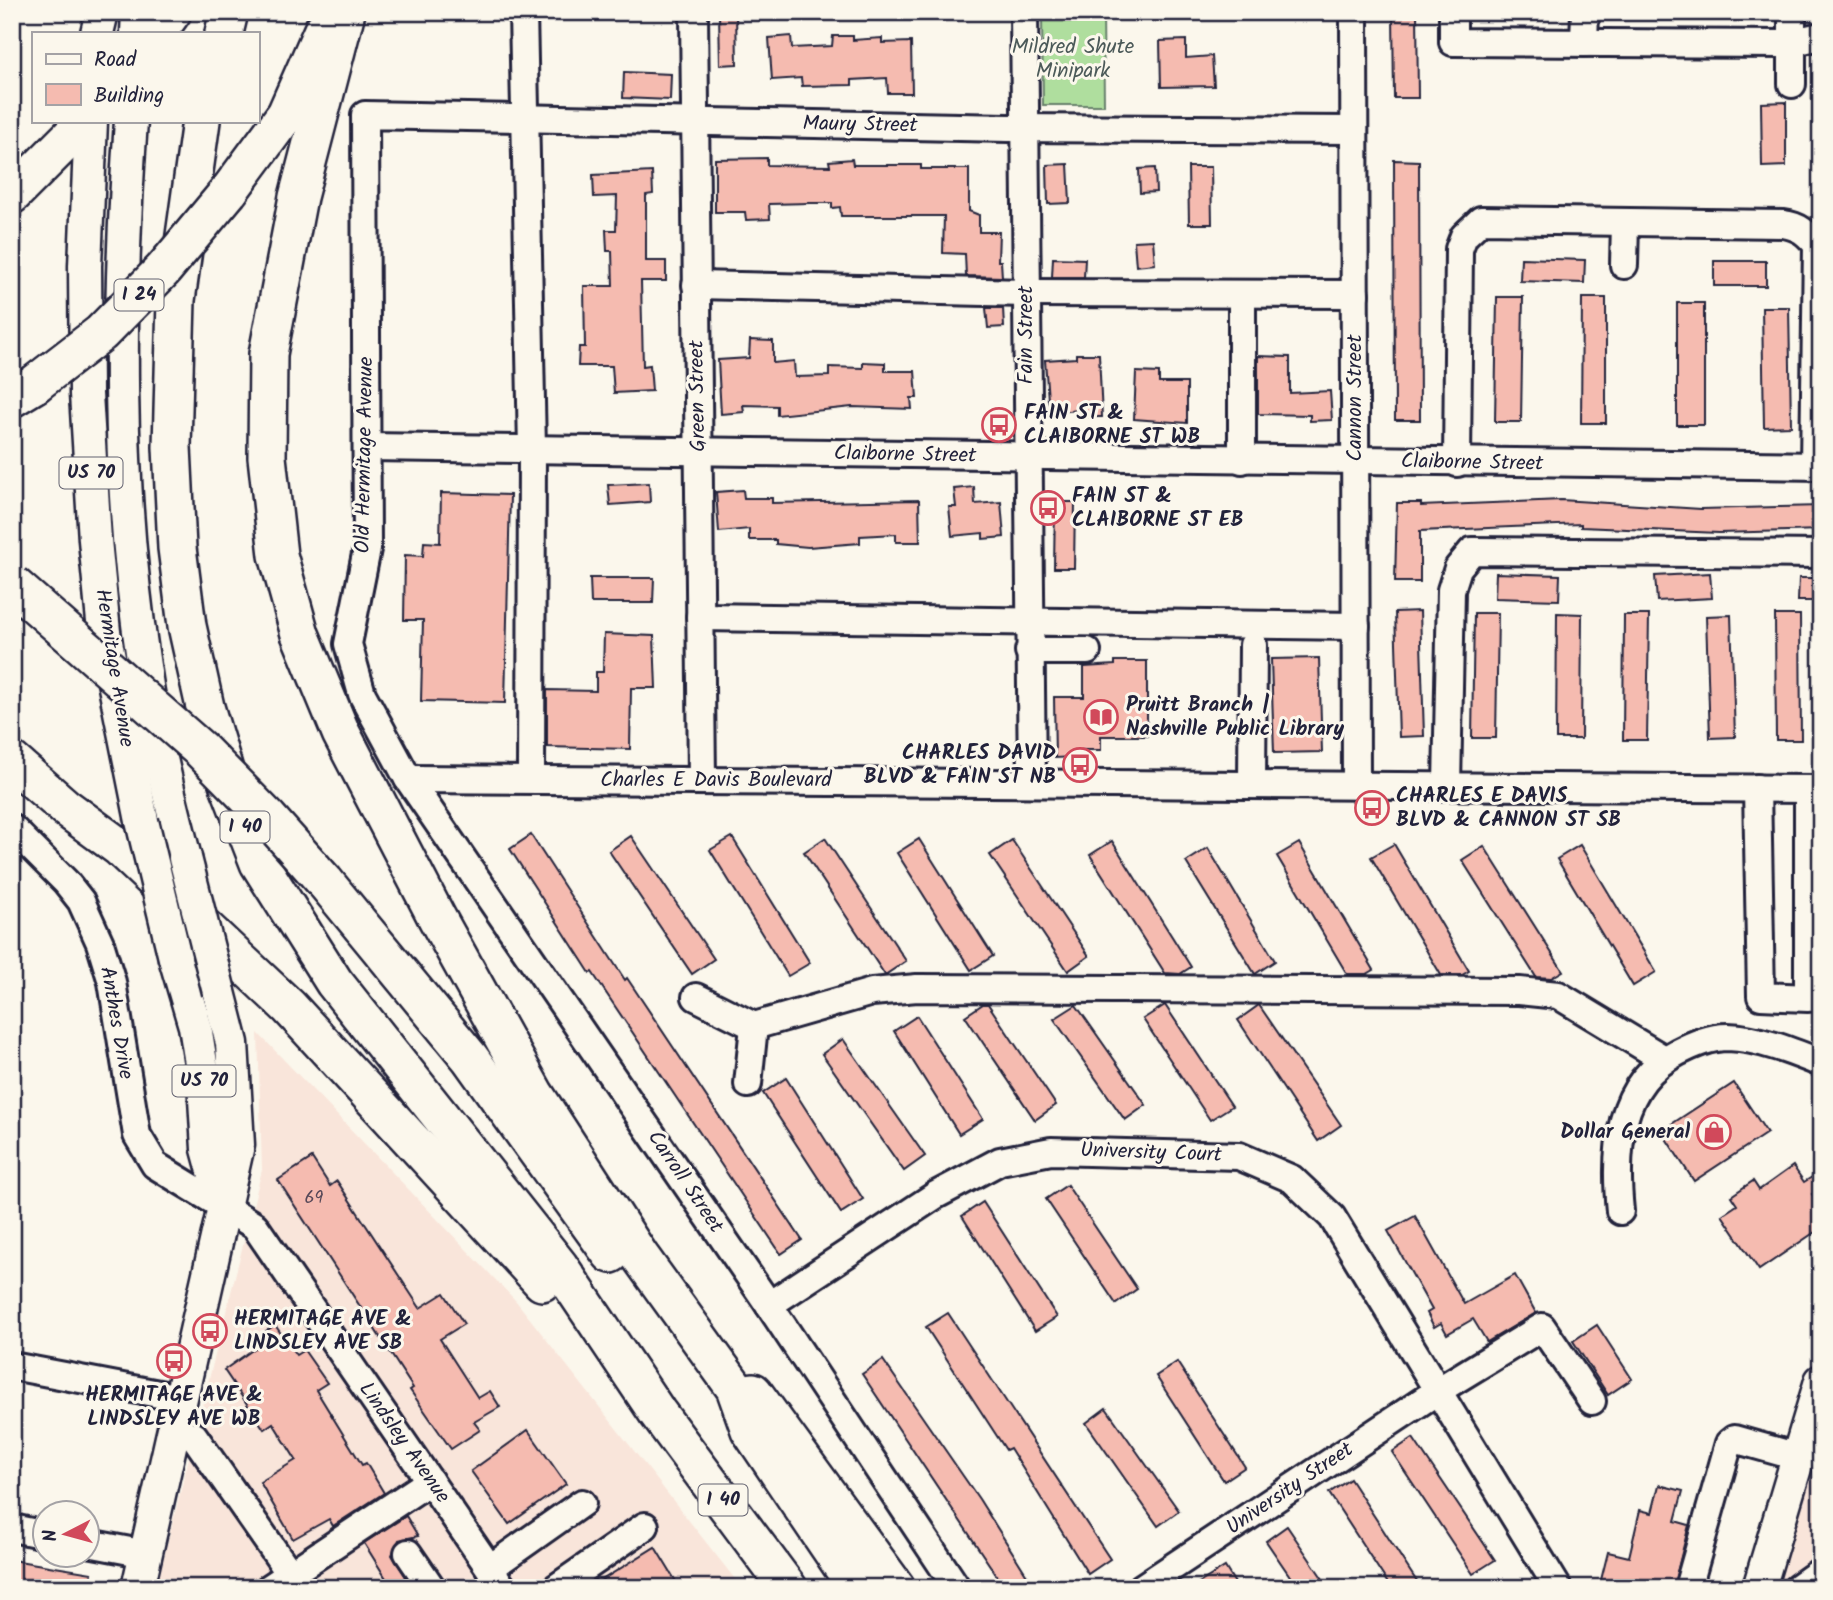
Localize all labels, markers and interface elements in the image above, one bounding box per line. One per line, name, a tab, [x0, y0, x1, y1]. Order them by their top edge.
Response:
park label: Mildred Shute Minipark	[1012, 31, 1135, 88]
legend	[32, 32, 259, 122]
text: Road	[94, 44, 137, 77]
text: Building	[94, 80, 164, 113]
street label: Maury Street	[802, 107, 919, 143]
road number: I 24	[114, 280, 164, 310]
street label: Fain Street	[1010, 285, 1043, 384]
street label: Cannon Street	[1339, 334, 1372, 462]
street label: Green Street	[681, 339, 715, 452]
street label: Old Hermitage Avenue	[347, 356, 383, 554]
place label: FAIN ST & CLAIBORNE ST WB	[1024, 397, 1200, 454]
bus stop icon: FAIN ST & CLAIBORNE ST WB	[980, 406, 1018, 444]
street label: Claiborne Street	[834, 437, 977, 473]
street label: Claiborne Street	[1401, 445, 1544, 481]
road number: US 70	[60, 458, 122, 488]
place label: FAIN ST & CLAIBORNE ST EB	[1072, 480, 1244, 537]
bus stop icon: FAIN ST & CLAIBORNE ST EB	[1029, 489, 1067, 527]
street label: Hermitage Avenue	[85, 586, 143, 750]
place label: Pruitt Branch | Nashville Public Library	[1126, 689, 1344, 746]
library icon: Pruitt Branch | Nashville Public Library	[1082, 698, 1120, 736]
place label: CHARLES DAVID BLVD & FAIN ST NB	[864, 737, 1056, 794]
bus stop icon: CHARLES DAVID BLVD & FAIN ST NB	[1061, 746, 1099, 784]
street label: Charles E Davis Boulevard	[600, 764, 832, 797]
place label: CHARLES E DAVIS BLVD & CANNON ST SB	[1396, 780, 1621, 837]
bus stop icon: CHARLES E DAVIS BLVD & CANNON ST SB	[1353, 789, 1391, 827]
road number: I 40	[220, 812, 270, 842]
street label: Anthes Drive	[90, 964, 142, 1083]
road number: US 70	[172, 1065, 235, 1096]
shop icon: Dollar General	[1695, 1113, 1733, 1151]
place label: Dollar General	[1560, 1116, 1690, 1149]
street label: Carroll Street	[638, 1124, 732, 1241]
street label: University Court	[1080, 1134, 1223, 1172]
house number: 69	[305, 1184, 324, 1213]
place label: HERMITAGE AVE & LINDSLEY AVE SB	[234, 1303, 412, 1360]
bus stop icon: HERMITAGE AVE & LINDSLEY AVE SB	[191, 1312, 229, 1350]
bus stop icon: HERMITAGE AVE & LINDSLEY AVE WB	[155, 1342, 193, 1380]
street label: Lindsley Avenue	[350, 1375, 458, 1511]
place label: HERMITAGE AVE & LINDSLEY AVE WB	[85, 1379, 263, 1436]
street label: University Street	[1220, 1434, 1361, 1544]
road number: I 40	[698, 1484, 748, 1516]
north arrow	[32, 1498, 102, 1568]
text: N	[36, 1528, 67, 1543]

